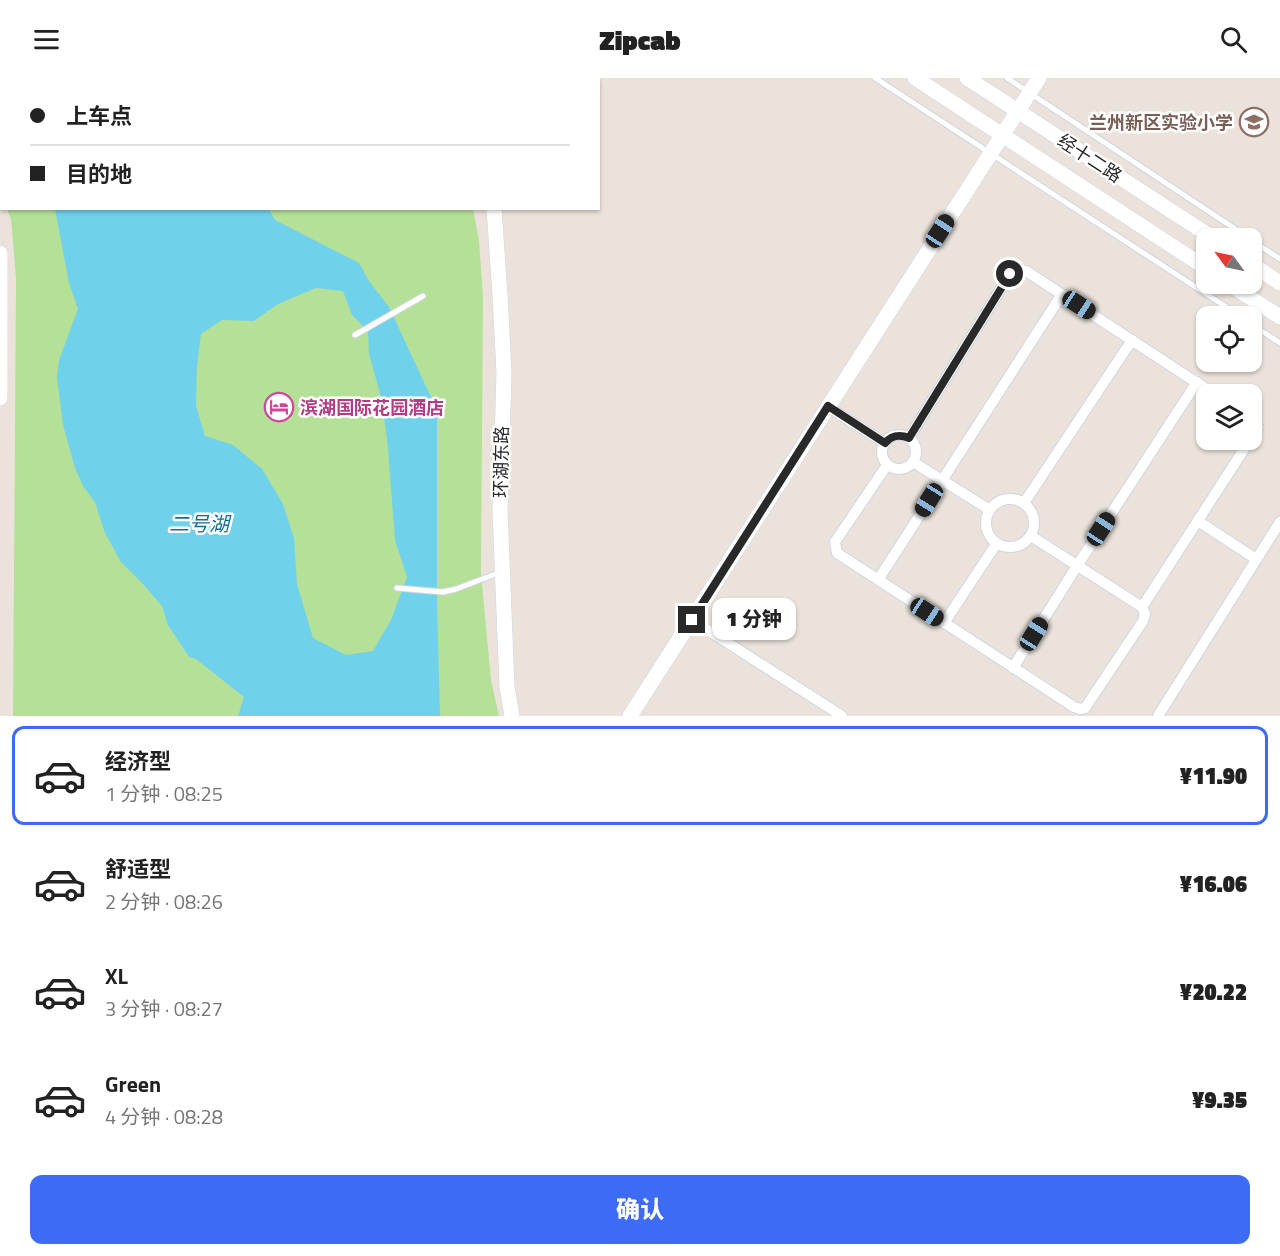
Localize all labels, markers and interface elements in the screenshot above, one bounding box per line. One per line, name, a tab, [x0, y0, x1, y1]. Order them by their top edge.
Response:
text: Zipcab	[599, 19, 681, 60]
icon: menu	[30, 23, 63, 56]
icon: search	[1217, 23, 1250, 56]
text: 上车点	[66, 99, 132, 133]
school or university icon: 兰州新区实验小学	[1238, 106, 1270, 138]
place label: 兰州新区实验小学	[1089, 109, 1233, 136]
street label: 经十二路	[1052, 127, 1128, 189]
text: 目的地	[66, 157, 132, 191]
car	[923, 211, 957, 251]
north arrow	[1196, 228, 1262, 294]
map controls	[1196, 228, 1262, 450]
route start	[996, 260, 1023, 287]
car	[1059, 288, 1099, 322]
button: locate	[1196, 306, 1262, 372]
button: layers	[1196, 384, 1262, 450]
hotel icon: 滨湖国际花园酒店	[263, 391, 295, 423]
place label: 滨湖国际花园酒店	[300, 394, 444, 421]
street label: 环湖东路	[487, 426, 515, 498]
car	[912, 480, 946, 520]
water label: 二号湖	[169, 508, 232, 539]
car	[1084, 509, 1118, 549]
car	[907, 595, 947, 629]
callout: 1 分钟	[713, 599, 797, 641]
text: 1 分钟	[726, 603, 782, 634]
route end	[678, 606, 705, 633]
car	[1017, 614, 1051, 654]
text: 经济型	[105, 744, 171, 778]
icon: car	[33, 749, 87, 803]
text: ¥11.90	[1180, 759, 1247, 793]
text: 1 分钟 · 08:25	[105, 778, 223, 809]
text: 舒适型	[105, 852, 171, 886]
icon: car	[33, 857, 87, 911]
text: ¥16.06	[1180, 867, 1247, 901]
text: 2 分钟 · 08:26	[105, 886, 223, 917]
text: XL	[105, 959, 128, 993]
icon: car	[33, 965, 87, 1019]
text: ¥20.22	[1180, 975, 1247, 1009]
text: 3 分钟 · 08:27	[105, 993, 223, 1024]
text: Green	[105, 1067, 161, 1101]
icon: car	[33, 1073, 87, 1127]
text: ¥9.35	[1192, 1083, 1247, 1117]
text: 4 分钟 · 08:28	[105, 1101, 223, 1132]
button: 确认	[30, 1175, 1250, 1244]

